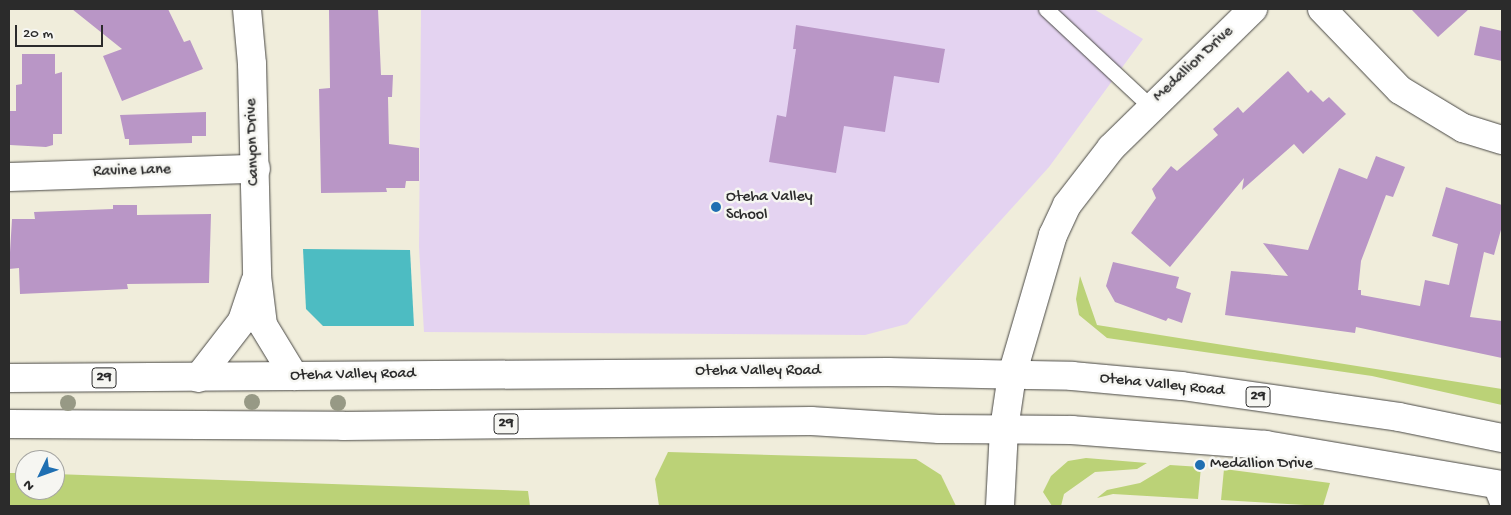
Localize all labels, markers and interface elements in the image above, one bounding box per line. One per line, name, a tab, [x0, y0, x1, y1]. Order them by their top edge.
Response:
scale bar	[18, 15, 105, 47]
street label: Medallion Drive	[1150, 23, 1238, 107]
text: 20 m	[23, 25, 53, 43]
street label: Canyon Drive	[243, 98, 265, 186]
street label: Ravine Lane	[93, 161, 171, 183]
place label: Oteha Valley School	[726, 188, 813, 226]
marker: Oteha Valley School	[710, 201, 722, 213]
street label: Oteha Valley Road	[695, 362, 821, 382]
street label: Oteha Valley Road	[290, 365, 416, 387]
road number: 29	[92, 366, 116, 390]
street label: Oteha Valley Road	[1099, 370, 1225, 402]
road number: 29	[1246, 384, 1270, 410]
road number: 29	[494, 412, 518, 436]
north arrow	[15, 450, 65, 500]
place label: Medallion Drive	[1210, 455, 1313, 475]
marker: Medallion Drive	[1194, 459, 1206, 471]
text: N	[20, 476, 39, 494]

